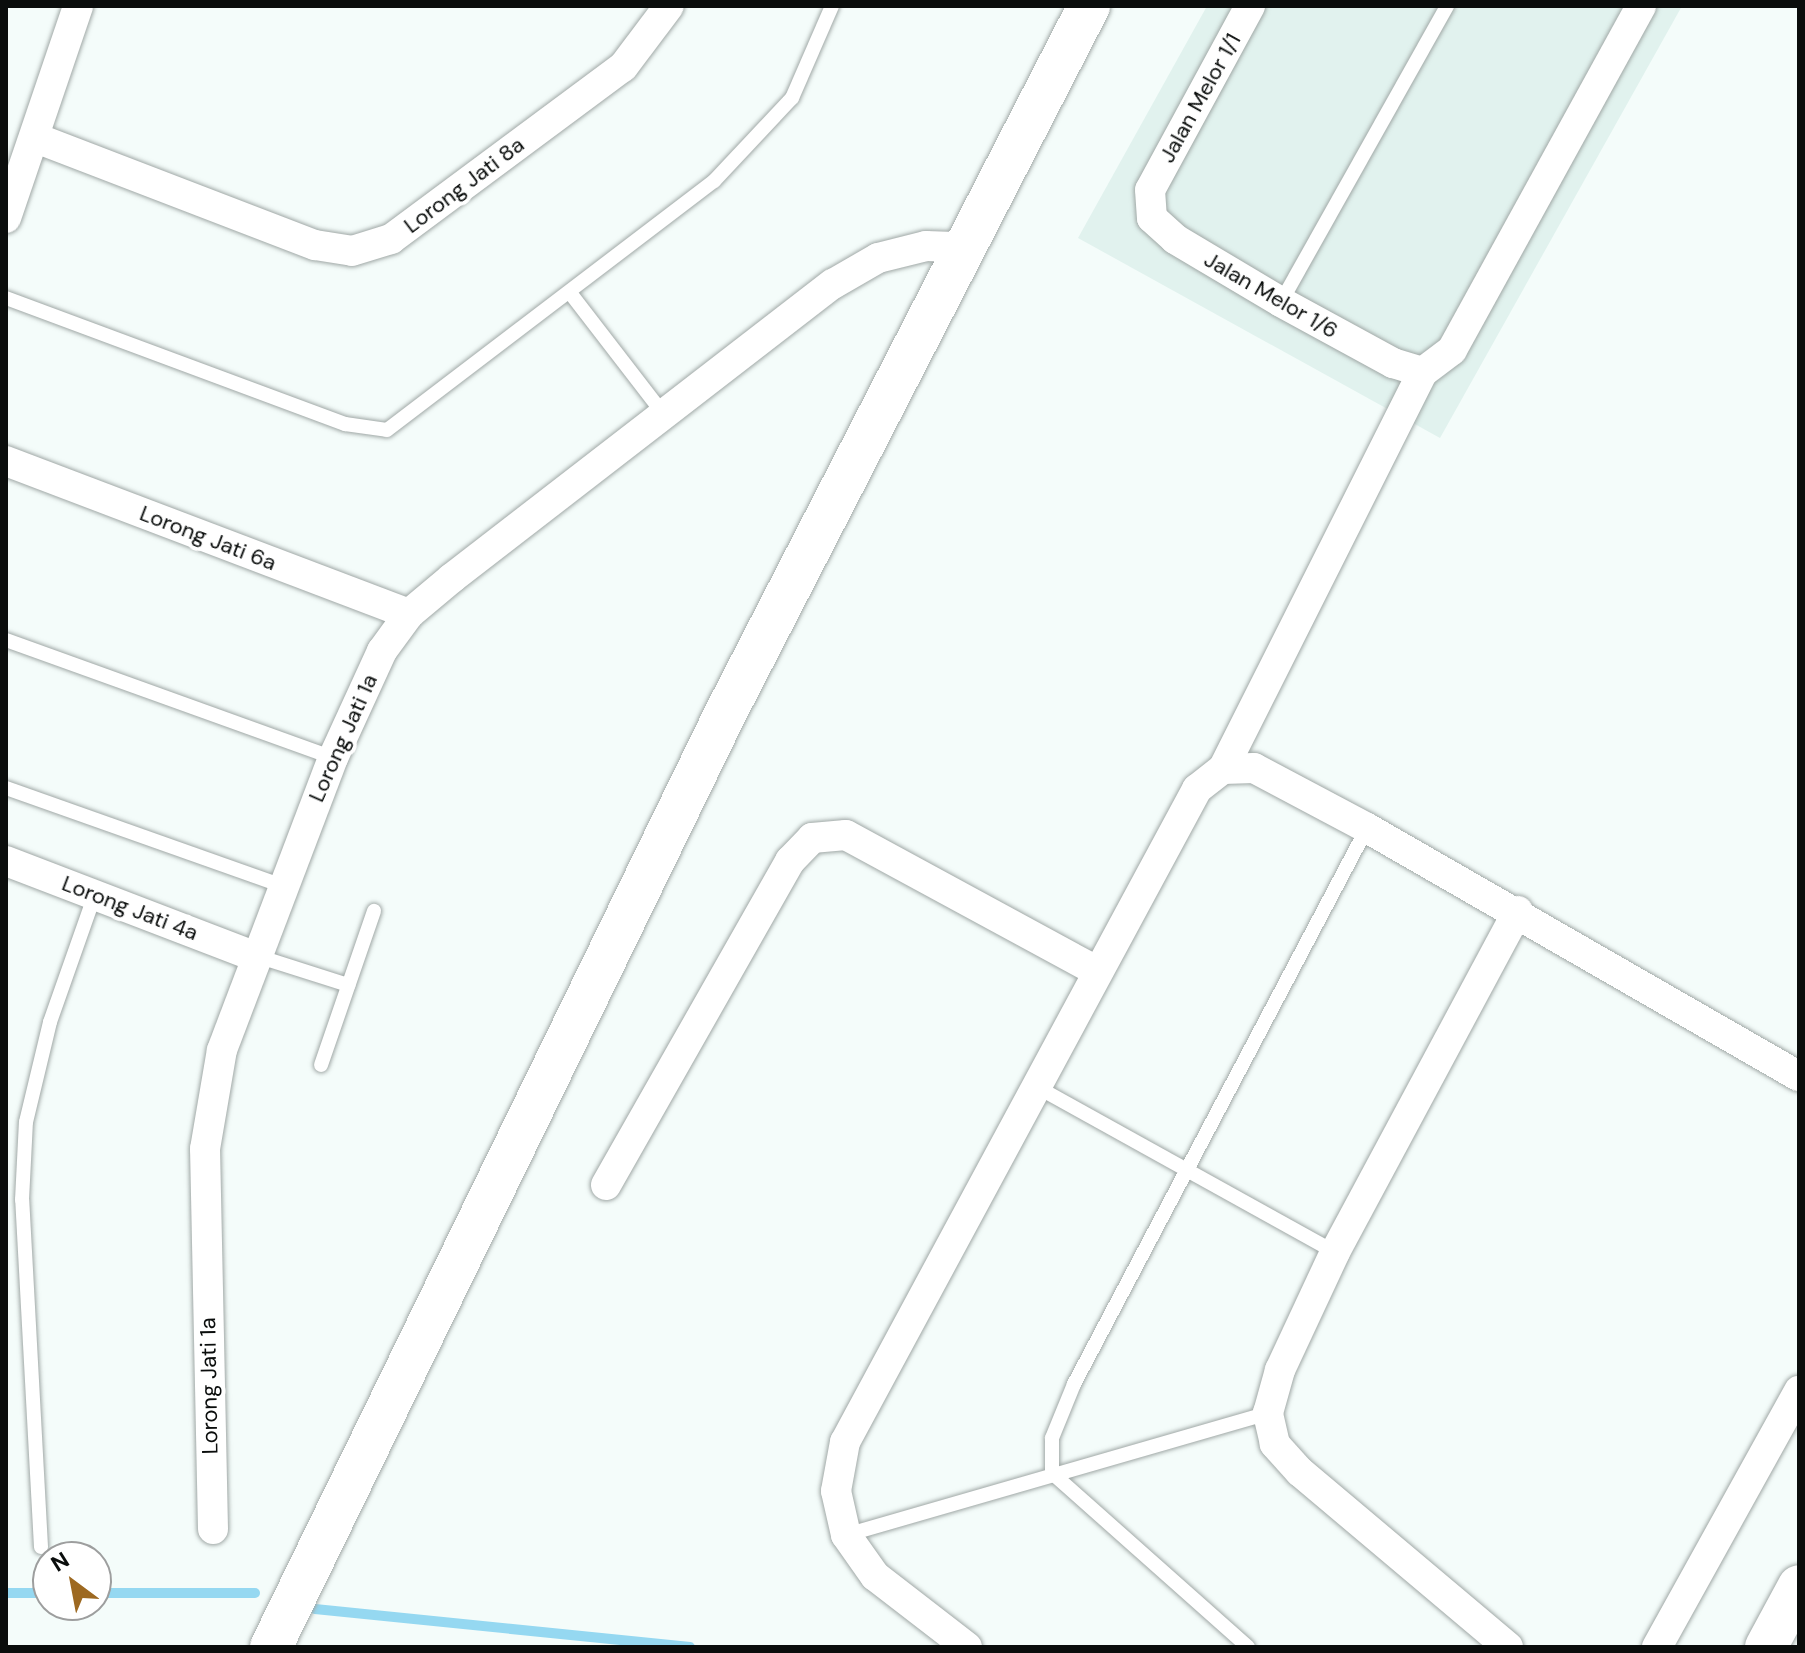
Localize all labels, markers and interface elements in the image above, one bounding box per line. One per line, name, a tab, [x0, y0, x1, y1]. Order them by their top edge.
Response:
street label: Jalan Melor 1/1	[1154, 29, 1246, 167]
street label: Lorong Jati 8a	[399, 131, 529, 239]
street label: Jalan Melor 1/6	[1199, 246, 1343, 344]
street label: Lorong Jati 6a	[136, 500, 280, 576]
street label: Lorong Jati 1a	[303, 670, 383, 806]
street label: Lorong Jati 4a	[58, 870, 202, 946]
street label: Lorong Jati 1a	[195, 1317, 223, 1455]
north arrow	[32, 1541, 112, 1621]
text: N	[46, 1545, 75, 1578]

